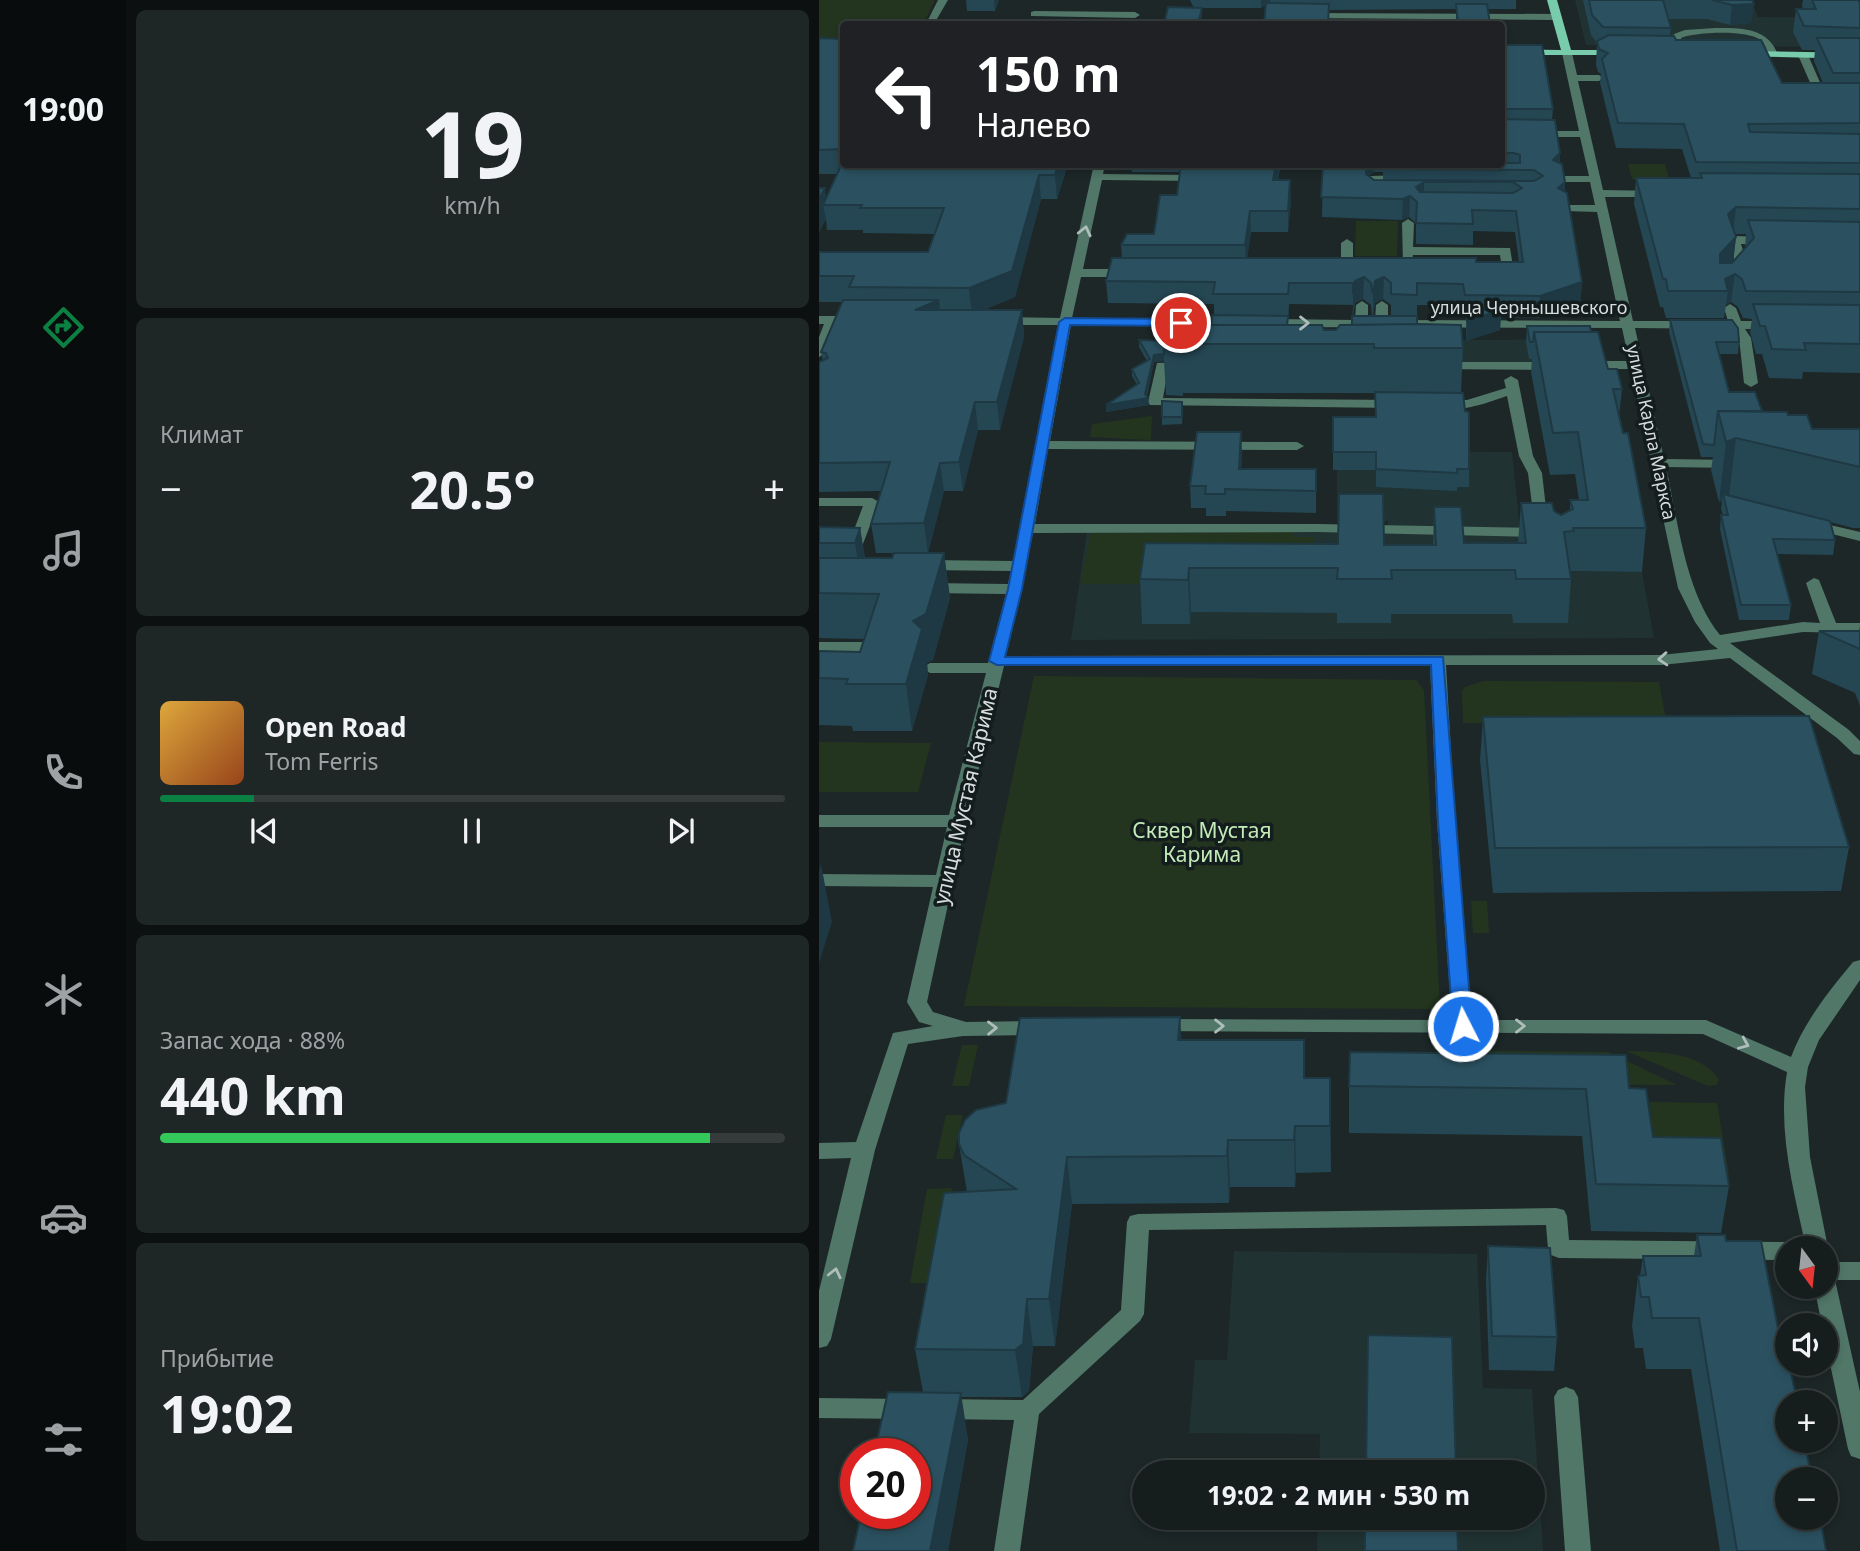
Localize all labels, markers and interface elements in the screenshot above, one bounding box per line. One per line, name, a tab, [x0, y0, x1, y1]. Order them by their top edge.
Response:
text: 150 m	[976, 40, 1121, 106]
icon: left	[861, 49, 952, 140]
text: 19	[420, 81, 525, 205]
text: 19:00	[22, 87, 104, 130]
text: Налево	[976, 103, 1091, 146]
text: km/h	[444, 189, 501, 221]
one-way arrow	[1077, 225, 1092, 237]
pin	[1151, 293, 1211, 353]
street label: улица Чернышевского	[1431, 295, 1627, 319]
icon: directions	[39, 303, 88, 352]
icon: arrive	[1162, 304, 1200, 342]
one-way arrow	[1300, 315, 1310, 331]
street label: улица Карла Маркса	[1622, 342, 1682, 522]
text: Климат	[160, 418, 243, 450]
text: 20.5°	[410, 453, 535, 524]
text: −	[160, 462, 182, 514]
text: +	[763, 462, 785, 514]
icon: music	[39, 526, 88, 575]
one-way arrow	[1657, 652, 1668, 667]
street label: улица Мустая Карима	[926, 685, 1004, 907]
text: Open Road	[265, 709, 407, 745]
text: Tom Ferris	[265, 745, 378, 777]
icon: phone	[39, 748, 88, 797]
icon: previous	[245, 812, 283, 850]
icon: pause	[453, 812, 491, 850]
icon: next	[662, 812, 700, 850]
park label: Сквер Мустая Карима	[1132, 816, 1272, 868]
icon: climate	[39, 970, 88, 1019]
position arrow	[1426, 989, 1500, 1063]
one-way arrow	[1214, 1018, 1225, 1034]
one-way arrow	[1515, 1018, 1526, 1034]
one-way arrow	[987, 1020, 997, 1036]
text: Запас хода · 88%	[160, 1024, 345, 1056]
one-way arrow	[1737, 1036, 1749, 1050]
text: 440 km	[160, 1059, 346, 1130]
icon: car	[39, 1193, 88, 1242]
north arrow	[1775, 1236, 1837, 1298]
map controls	[1775, 1236, 1838, 1530]
one-way arrow	[827, 1267, 841, 1279]
button: sound	[1775, 1313, 1838, 1376]
text: Прибытие	[160, 1342, 274, 1374]
text: 19:02	[160, 1377, 294, 1448]
button: +	[1775, 1390, 1838, 1453]
icon: filters	[39, 1415, 88, 1464]
speed limit sign: 20	[840, 1438, 931, 1529]
button: −	[1775, 1467, 1838, 1530]
text: 19:02 · 2 мин · 530 m	[1207, 1477, 1470, 1513]

